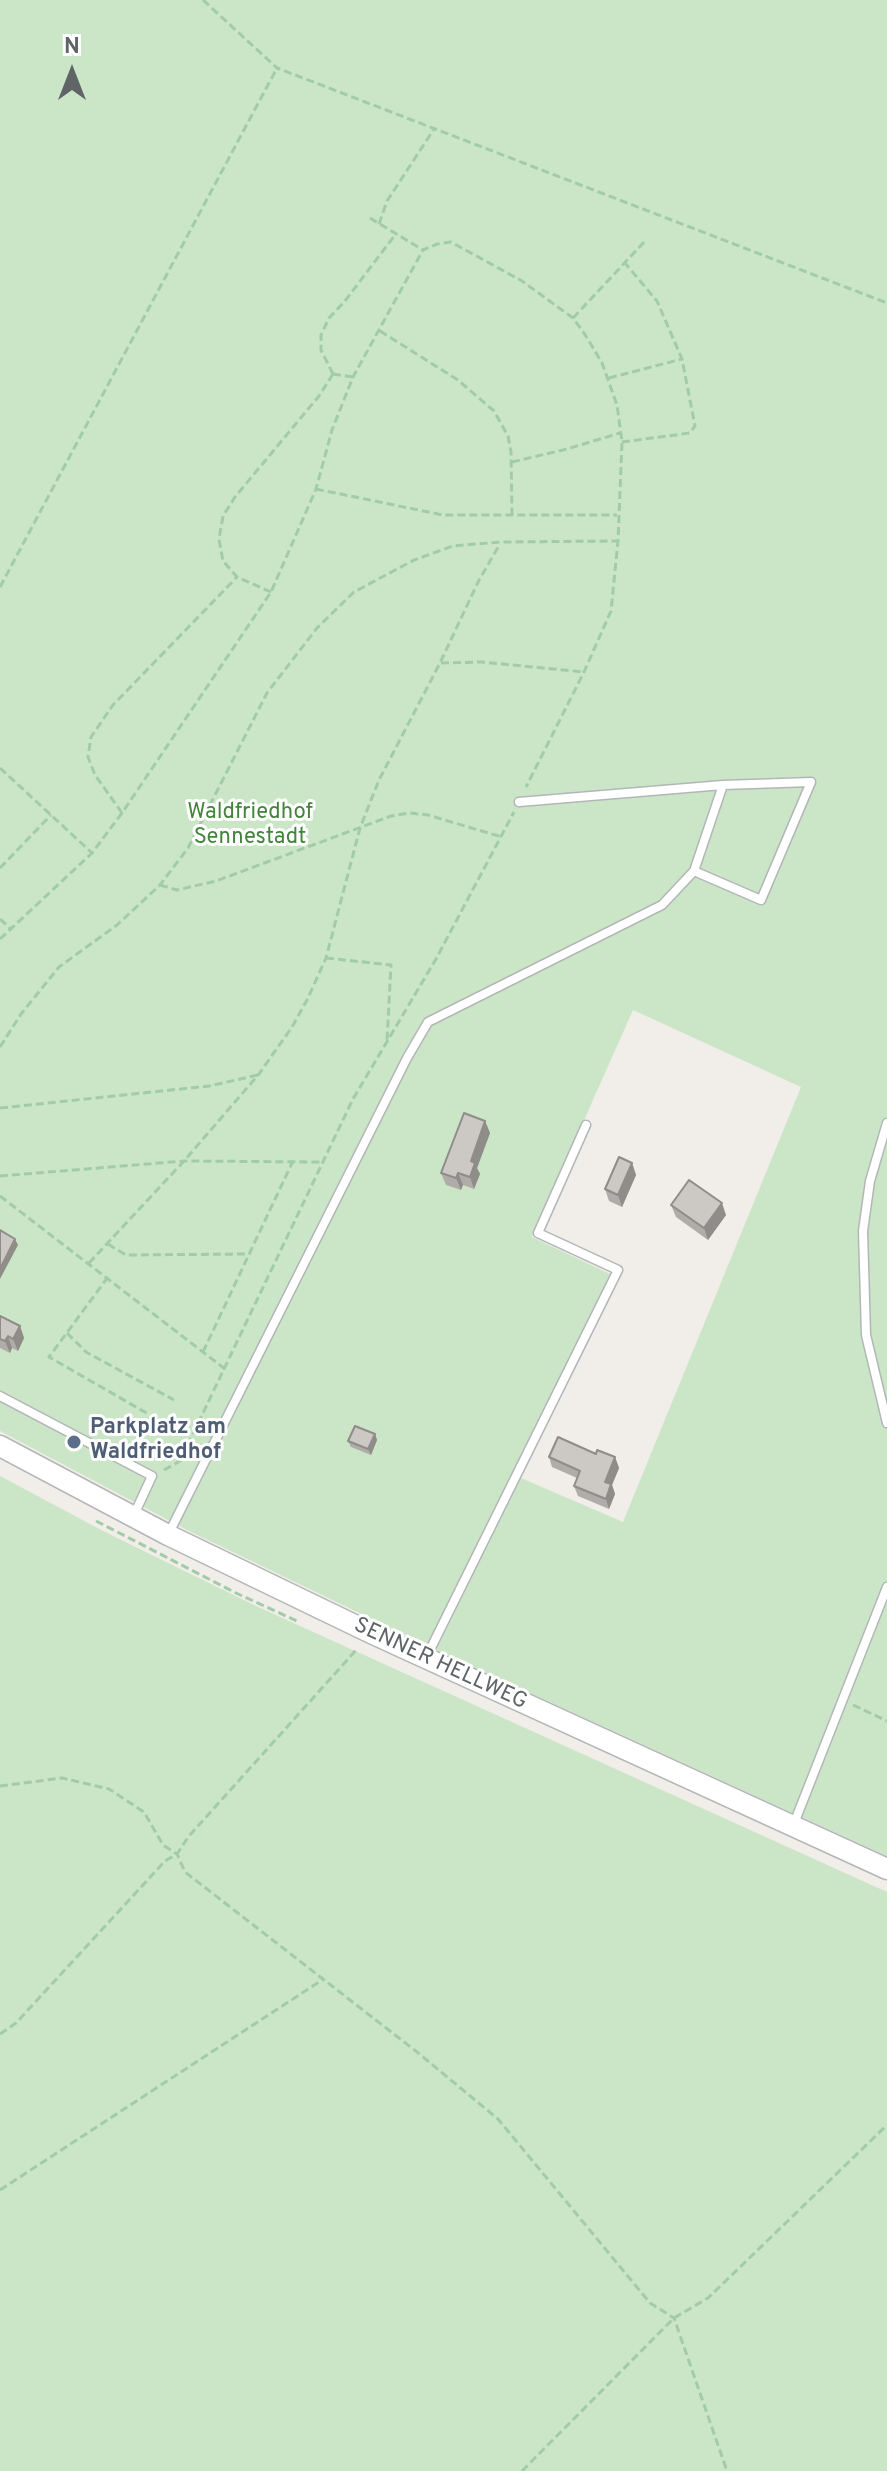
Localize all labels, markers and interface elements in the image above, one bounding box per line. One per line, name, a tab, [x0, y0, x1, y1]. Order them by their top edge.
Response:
north arrow	[32, 32, 112, 112]
text: N	[64, 34, 80, 61]
park label: Waldfriedhof Sennestadt	[187, 801, 313, 852]
place label: Parkplatz am Waldfriedhof	[90, 1416, 226, 1468]
marker: Parkplatz am Waldfriedhof	[65, 1433, 83, 1451]
street label: SENNER HELLWEG	[349, 1613, 531, 1717]

